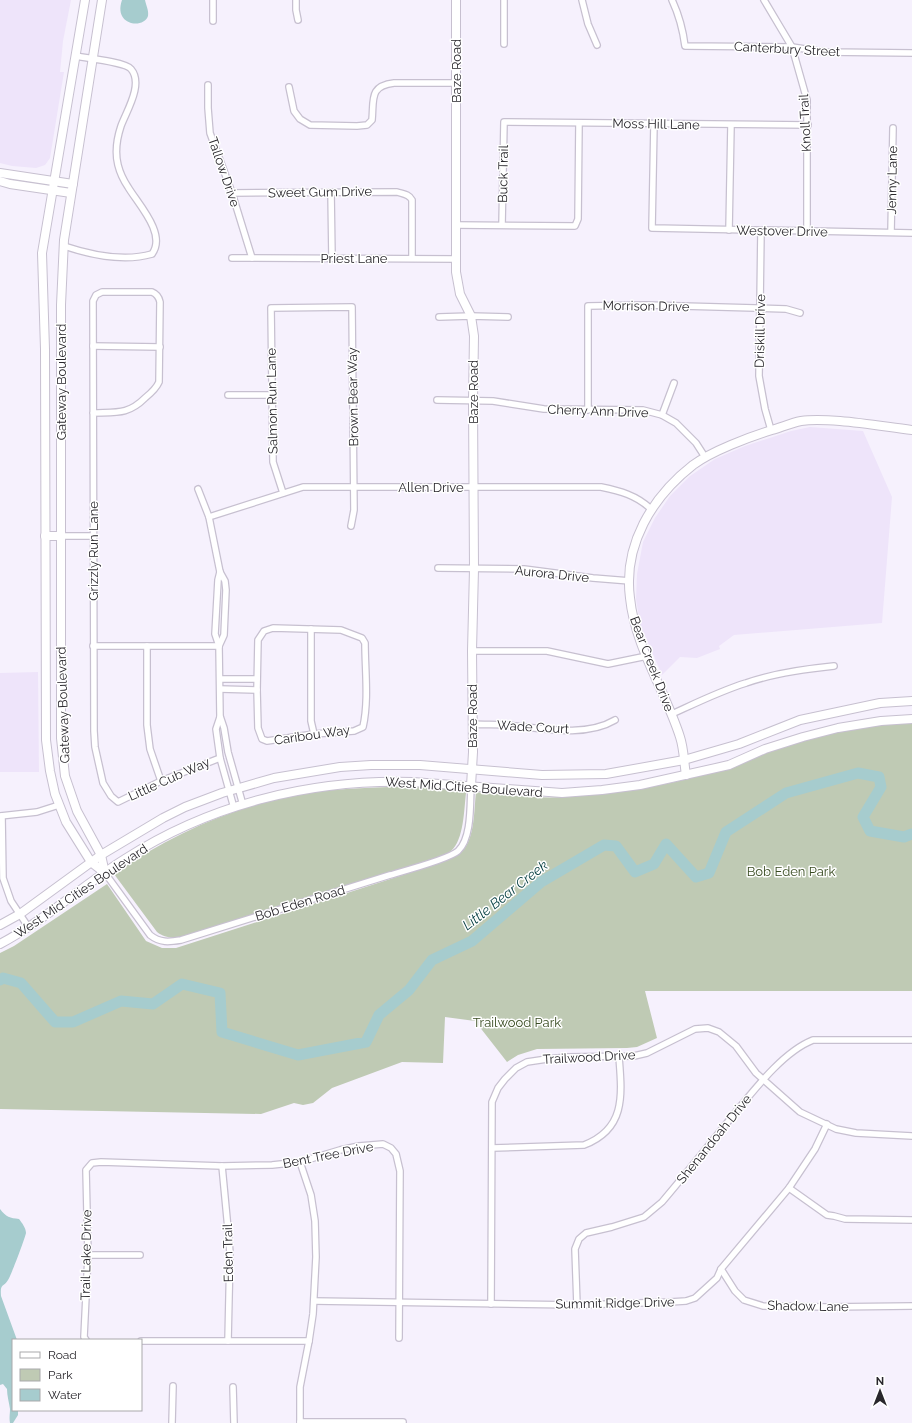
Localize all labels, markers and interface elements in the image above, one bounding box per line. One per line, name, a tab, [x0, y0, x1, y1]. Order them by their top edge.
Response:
street label: Baze Road	[449, 39, 464, 103]
street label: Canterbury Street	[734, 39, 841, 59]
street label: Knoll Trail	[796, 93, 814, 152]
street label: Moss Hill Lane	[612, 116, 700, 132]
street label: Tallow Drive	[205, 135, 243, 209]
street label: Buck Trail	[495, 144, 511, 203]
street label: Jenny Lane	[884, 145, 900, 214]
street label: Sweet Gum Drive	[268, 184, 373, 200]
street label: Westover Drive	[736, 223, 828, 239]
street label: Priest Lane	[321, 251, 388, 266]
street label: Driskill Drive	[752, 294, 768, 368]
street label: Morrison Drive	[602, 298, 690, 314]
street label: Gateway Boulevard	[54, 324, 69, 440]
street label: Brown Bear Way	[345, 347, 361, 447]
street label: Salmon Run Lane	[264, 348, 280, 454]
street label: Baze Road	[466, 360, 481, 424]
street label: Cherry Ann Drive	[547, 402, 649, 420]
street label: Allen Drive	[398, 480, 464, 495]
street label: Grizzly Run Lane	[86, 501, 101, 601]
street label: Aurora Drive	[514, 563, 590, 585]
street label: Bear Creek Drive	[627, 614, 677, 714]
street label: Gateway Boulevard	[53, 646, 73, 764]
street label: Baze Road	[465, 684, 480, 748]
street label: Wade Court	[496, 718, 570, 736]
street label: Caribou Way	[273, 722, 351, 748]
street label: Little Cub Way	[126, 754, 212, 804]
street label: West Mid Cities Boulevard	[385, 774, 543, 800]
street label: West Mid Cities Boulevard	[12, 841, 150, 941]
water label: Little Bear Creek	[459, 857, 551, 933]
park label: Bob Eden Park	[747, 864, 835, 879]
street label: Bob Eden Road	[253, 882, 347, 924]
park label: Trailwood Park	[473, 1015, 561, 1030]
street label: Trailwood Drive	[542, 1047, 636, 1067]
street label: Shenandoah Drive	[674, 1091, 755, 1187]
street label: Bent Tree Drive	[282, 1139, 375, 1171]
street label: Trail Lake Drive	[78, 1209, 94, 1301]
street label: Eden Trail	[220, 1223, 236, 1282]
street label: Summit Ridge Drive	[555, 1294, 675, 1312]
street label: Shadow Lane	[767, 1298, 849, 1314]
legend	[12, 1339, 142, 1411]
text: Road	[48, 1348, 77, 1362]
text: Park	[48, 1368, 73, 1382]
north arrow	[860, 1371, 900, 1411]
text: N	[876, 1375, 884, 1388]
text: Water	[48, 1388, 82, 1402]

